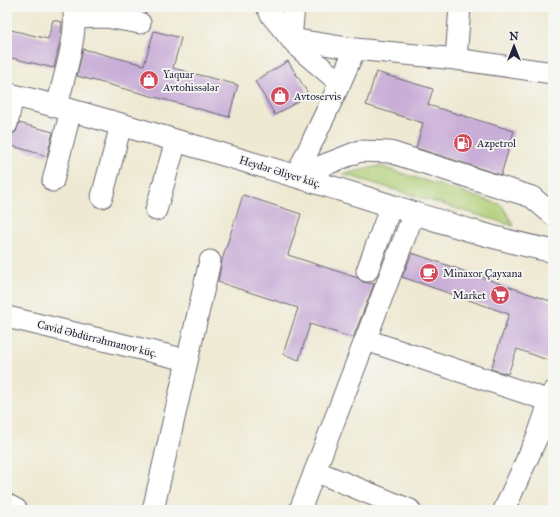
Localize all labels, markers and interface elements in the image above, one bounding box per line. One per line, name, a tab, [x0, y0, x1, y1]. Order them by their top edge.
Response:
north arrow	[494, 26, 534, 66]
text: N	[509, 30, 519, 43]
place label: Yaquar Avtohissələr	[162, 68, 220, 94]
shop icon: Yaquar Avtohissələr	[138, 69, 160, 91]
shop icon: Avtoservis	[269, 85, 291, 107]
place label: Avtoservis	[293, 90, 341, 103]
fuel station icon: Azpetrol	[452, 132, 474, 154]
place label: Azpetrol	[476, 137, 516, 150]
street label: Heydər Əliyev küç.	[238, 153, 322, 191]
cafe icon: Minaxor Çayxana	[418, 262, 440, 284]
place label: Minaxor Çayxana	[443, 267, 522, 280]
supermarket icon: Market	[489, 284, 511, 306]
place label: Market	[452, 289, 486, 302]
street label: Cavid Əbdürrəhmanov küç.	[36, 318, 158, 360]

